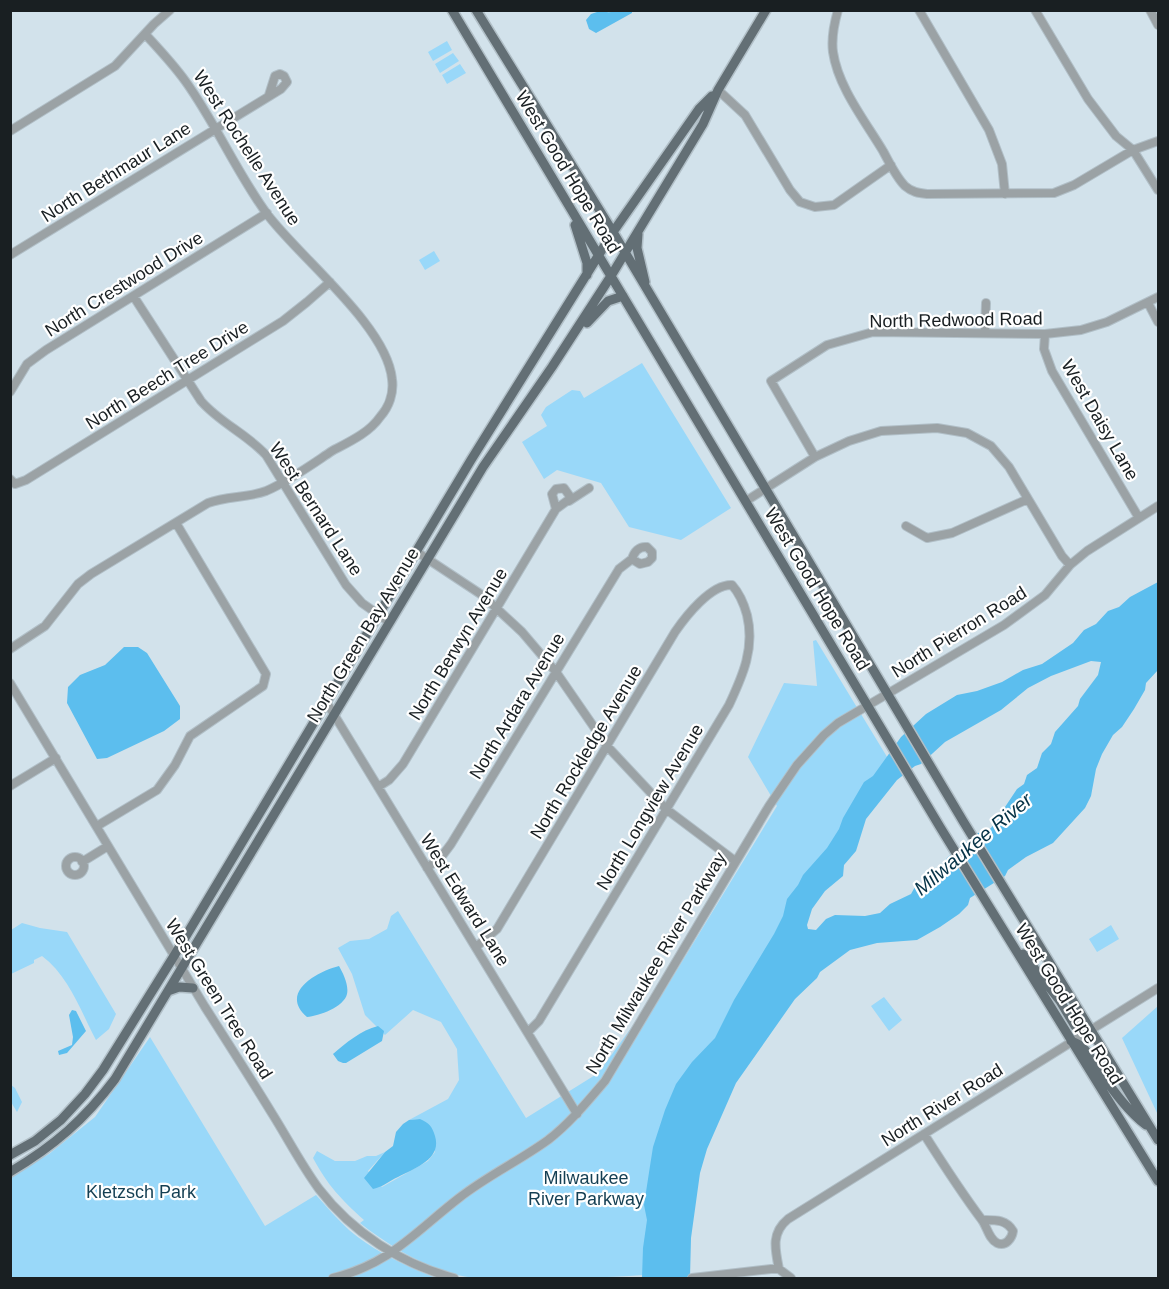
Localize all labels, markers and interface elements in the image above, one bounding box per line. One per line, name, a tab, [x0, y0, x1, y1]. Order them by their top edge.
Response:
street label: West Rochelle Avenue	[189, 67, 305, 229]
street label: West Good Hope Road	[512, 87, 624, 257]
street label: North Bethmaur Lane	[38, 118, 194, 226]
street label: North Crestwood Drive	[42, 227, 206, 341]
street label: North Redwood Road	[869, 308, 1043, 332]
street label: North Beech Tree Drive	[82, 317, 252, 433]
street label: West Daisy Lane	[1057, 356, 1143, 484]
street label: West Bernard Lane	[265, 439, 367, 579]
street label: West Good Hope Road	[761, 504, 873, 674]
street label: North Green Bay Avenue	[303, 544, 423, 726]
street label: North Berwyn Avenue	[405, 564, 511, 724]
street label: North Pierron Road	[888, 582, 1030, 682]
street label: North Ardara Avenue	[465, 629, 569, 783]
street label: North Rockledge Avenue	[526, 662, 646, 842]
street label: North Longview Avenue	[593, 720, 707, 894]
water label: Milwaukee River	[910, 788, 1037, 900]
street label: West Edward Lane	[416, 830, 514, 970]
street label: North Milwaukee River Parkway	[582, 849, 730, 1077]
street label: West Green Tree Road	[162, 915, 276, 1083]
street label: West Good Hope Road	[1011, 920, 1127, 1088]
street label: North River Road	[878, 1060, 1006, 1150]
park label: Milwaukee River Parkway	[528, 1168, 644, 1209]
park label: Kletzsch Park	[86, 1182, 197, 1202]

